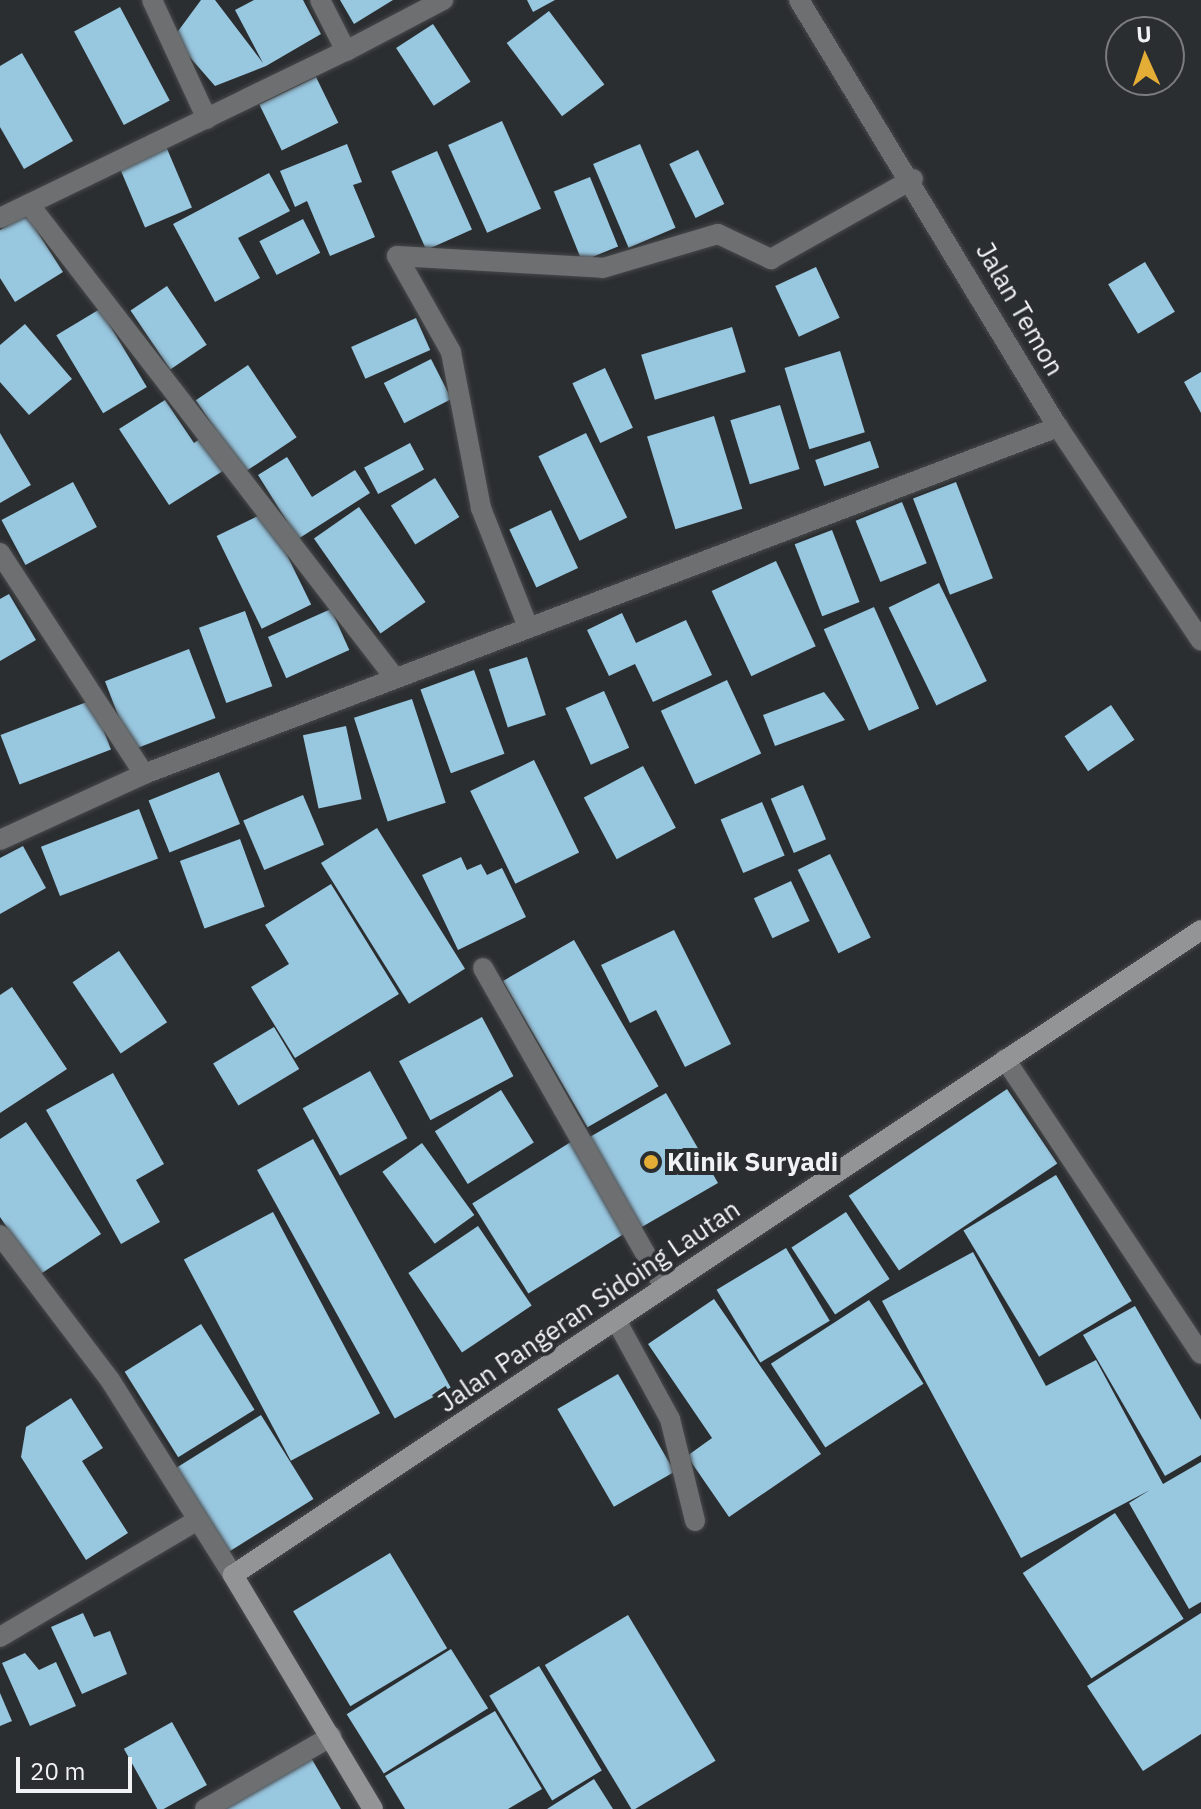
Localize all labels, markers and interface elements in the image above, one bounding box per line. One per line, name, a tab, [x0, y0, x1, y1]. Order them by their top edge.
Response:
north arrow	[1105, 16, 1185, 96]
text: U	[1135, 19, 1152, 48]
street label: Jalan Temon	[969, 237, 1071, 381]
place label: Klinik Suryadi	[667, 1146, 838, 1178]
marker: Klinik Suryadi	[642, 1153, 660, 1171]
street label: Jalan Pangeran Sidoing Lautan	[432, 1193, 746, 1419]
scale bar	[20, 1741, 136, 1791]
text: 20 m	[30, 1755, 85, 1787]

